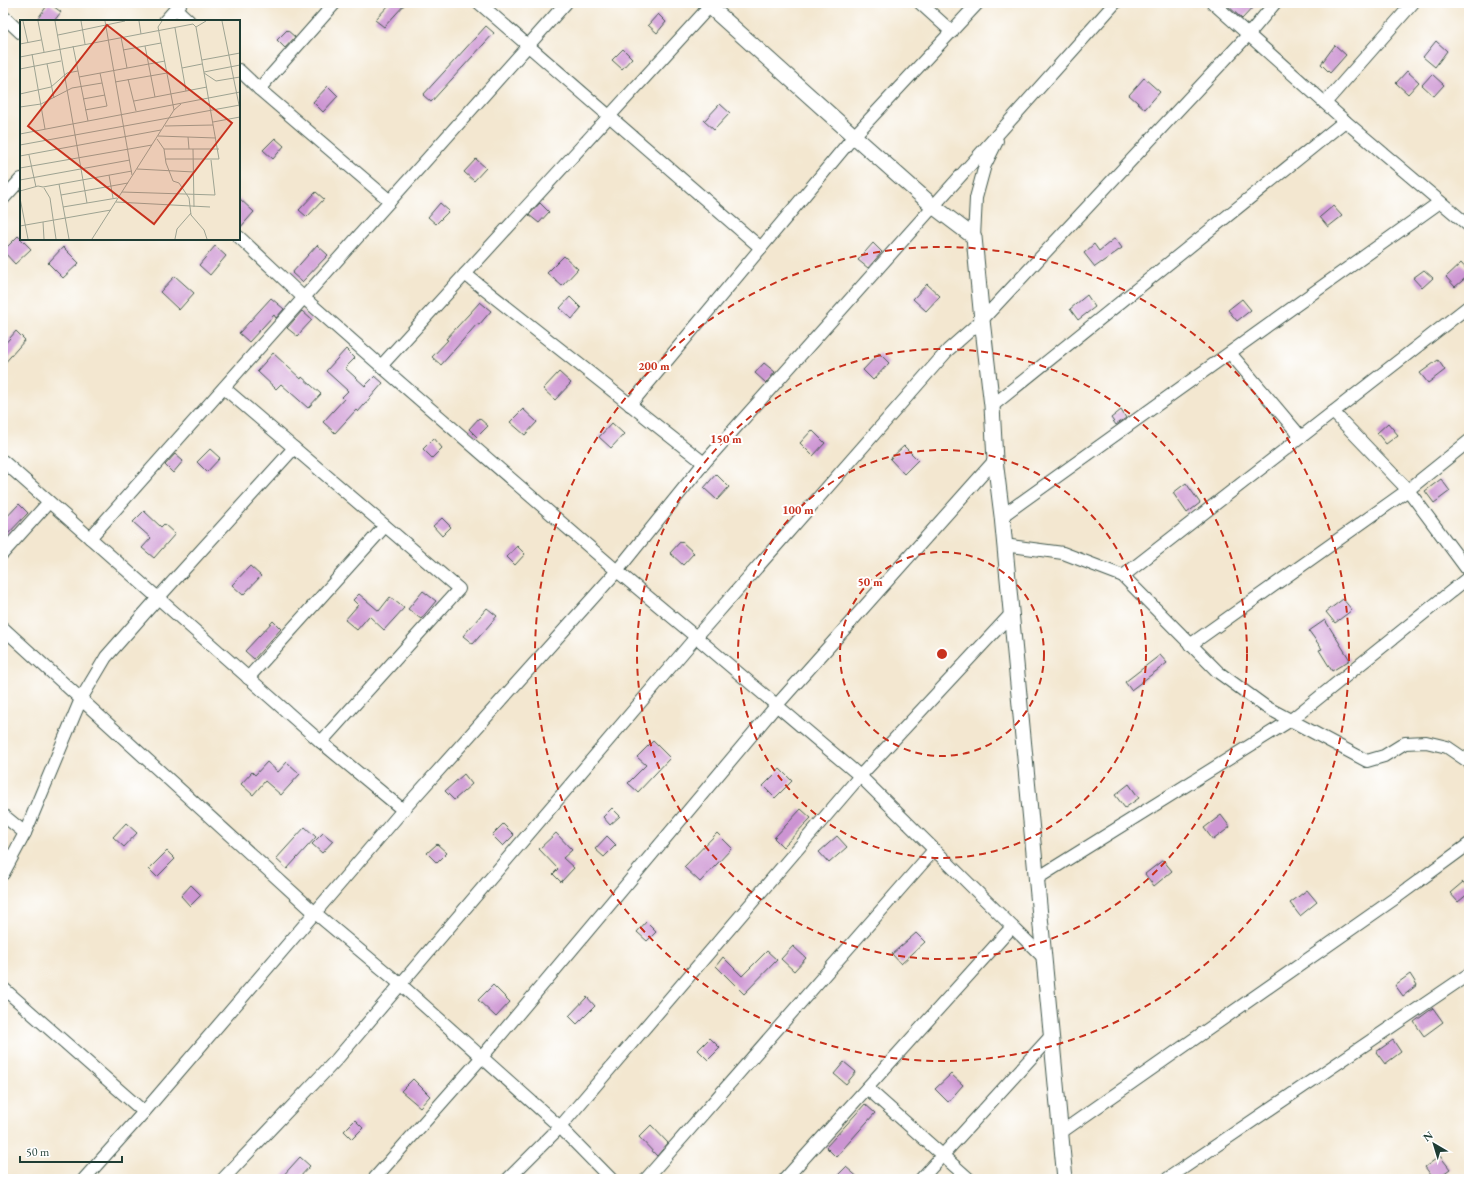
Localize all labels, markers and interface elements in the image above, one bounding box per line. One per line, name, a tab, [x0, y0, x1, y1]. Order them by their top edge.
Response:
inset map	[20, 20, 240, 240]
text: 200 m	[638, 358, 670, 374]
text: 150 m	[710, 431, 742, 447]
text: 100 m	[782, 502, 814, 518]
text: 50 m	[857, 574, 883, 590]
centre of rings	[935, 647, 949, 661]
north arrow	[1414, 1124, 1454, 1164]
text: N	[1420, 1128, 1436, 1144]
scale bar	[20, 1138, 122, 1164]
text: 50 m	[26, 1144, 50, 1160]

